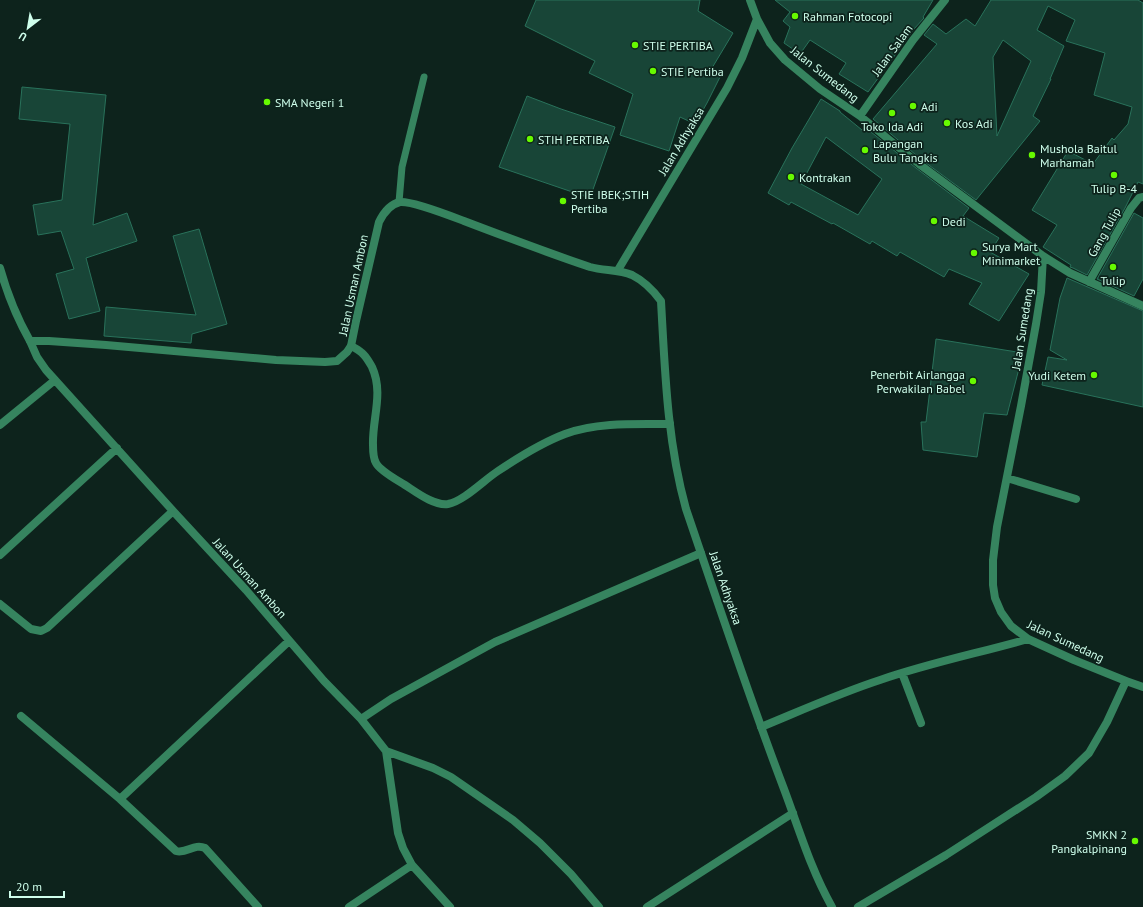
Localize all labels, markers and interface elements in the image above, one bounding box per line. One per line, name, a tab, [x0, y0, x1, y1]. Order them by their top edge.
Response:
north arrow	[8, 8, 48, 48]
place label: Rahman Fotocopi	[803, 9, 892, 24]
marker: Rahman Fotocopi	[790, 11, 800, 21]
street label: Jalan Salam	[868, 21, 916, 80]
text: U	[16, 29, 29, 44]
place label: STIE PERTIBA	[643, 38, 713, 53]
marker: STIE PERTIBA	[630, 40, 640, 50]
street label: Jalan Sumedang	[787, 42, 862, 105]
place label: STIE Pertiba	[661, 64, 724, 79]
marker: STIE Pertiba	[648, 66, 658, 76]
place label: SMA Negeri 1	[275, 95, 344, 110]
marker: SMA Negeri 1	[262, 97, 272, 107]
place label: Adi	[921, 99, 938, 114]
marker: Adi	[908, 101, 918, 111]
street label: Jalan Adhyaksa	[654, 104, 707, 179]
marker: Toko Ida Adi	[887, 108, 897, 118]
place label: Kos Adi	[955, 116, 993, 131]
marker: Kos Adi	[942, 118, 952, 128]
place label: Toko Ida Adi	[861, 119, 923, 134]
place label: STIH PERTIBA	[538, 132, 610, 147]
marker: STIH PERTIBA	[525, 134, 535, 144]
place label: Lapangan Bulu Tangkis	[873, 136, 938, 165]
place label: Mushola Baitul Marhamah	[1040, 141, 1117, 170]
marker: Lapangan Bulu Tangkis	[860, 145, 870, 155]
marker: Mushola Baitul Marhamah	[1027, 150, 1037, 160]
place label: Kontrakan	[799, 170, 851, 185]
marker: Tulip B-4	[1109, 170, 1119, 180]
marker: Kontrakan	[786, 172, 796, 182]
place label: Tulip B-4	[1091, 181, 1138, 196]
place label: STIE IBEK;STIH Pertiba	[571, 187, 649, 216]
marker: STIE IBEK;STIH Pertiba	[558, 196, 568, 206]
street label: Gang Tulip	[1084, 205, 1124, 259]
place label: Dedi	[942, 214, 966, 229]
marker: Dedi	[929, 216, 939, 226]
street label: Jalan Usman Ambon	[335, 233, 371, 338]
place label: Surya Mart Minimarket	[982, 239, 1040, 268]
marker: Surya Mart Minimarket	[969, 248, 979, 258]
marker: Tulip	[1108, 262, 1118, 272]
place label: Tulip	[1100, 273, 1126, 288]
street label: Jalan Sumedang	[1008, 287, 1036, 372]
place label: Penerbit Airlangga Perwakilan Babel	[870, 367, 965, 396]
place label: Yudi Ketem	[1028, 368, 1086, 383]
marker: Yudi Ketem	[1089, 370, 1099, 380]
marker: Penerbit Airlangga Perwakilan Babel	[968, 376, 978, 386]
street label: Jalan Usman Ambon	[209, 534, 290, 621]
street label: Jalan Adhyaksa	[706, 548, 746, 627]
street label: Jalan Sumedang	[1024, 616, 1107, 665]
place label: SMKN 2 Pangkalpinang	[1051, 827, 1127, 856]
marker: SMKN 2 Pangkalpinang	[1130, 836, 1140, 846]
scale bar	[10, 873, 64, 899]
text: 20 m	[16, 879, 42, 894]

